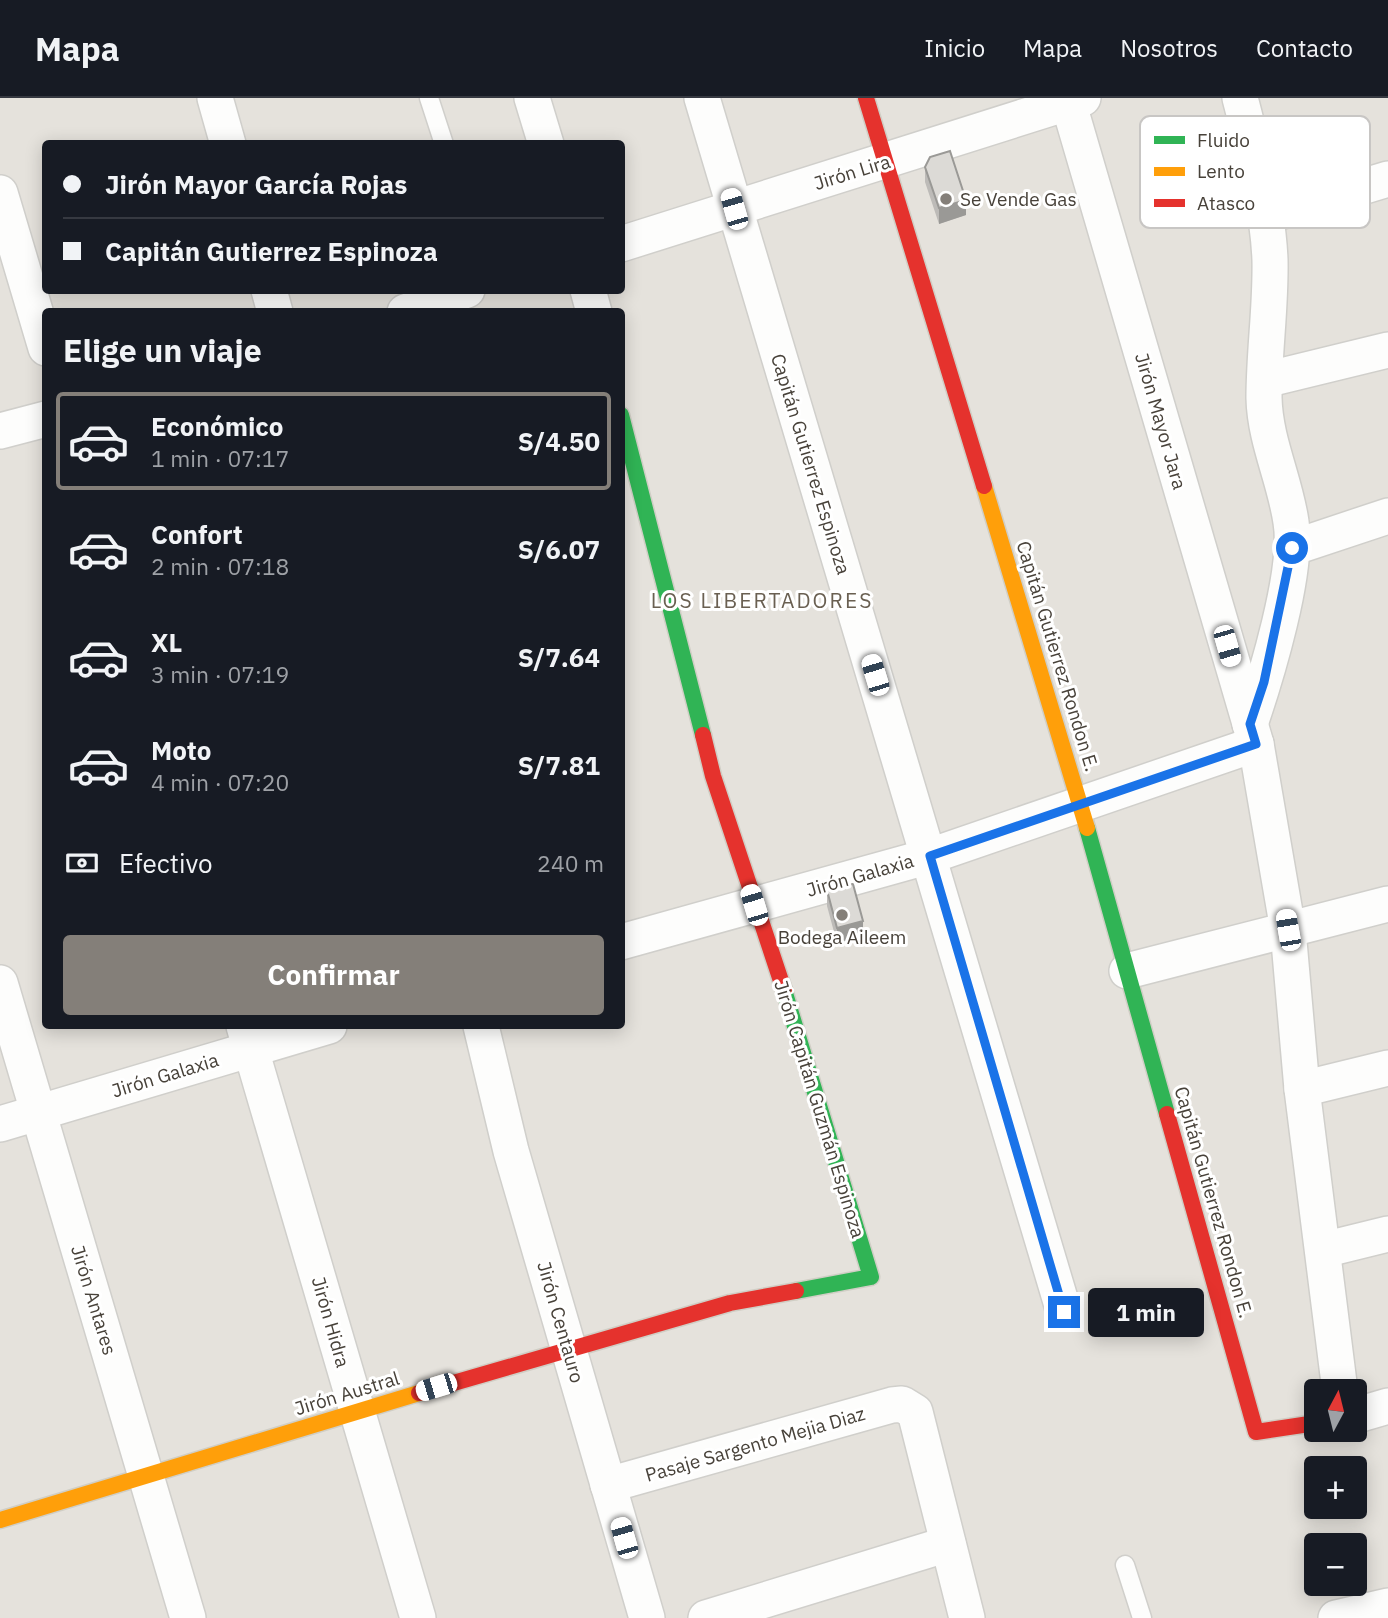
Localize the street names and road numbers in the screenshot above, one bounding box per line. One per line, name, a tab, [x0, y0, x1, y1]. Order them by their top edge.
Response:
street label: Jirón Lira	[811, 149, 893, 195]
street label: Jirón Mayor Jara	[1130, 350, 1192, 492]
street label: Capitán Gutierrez Espinoza	[766, 351, 856, 577]
street label: Capitán Gutierrez Rondon E.	[1011, 538, 1105, 774]
street label: Jirón Galaxia	[804, 848, 916, 902]
street label: Jirón Capitán Guzmán Espinoza	[769, 977, 871, 1241]
street label: Jirón Galaxia	[109, 1047, 221, 1103]
street label: Capitán Gutierrez Rondon E.	[1169, 1084, 1259, 1320]
street label: Jirón Antares	[66, 1242, 122, 1358]
street label: Jirón Centauro	[532, 1258, 590, 1386]
street label: Jirón Hidra	[307, 1274, 355, 1370]
street label: Jirón Austral	[292, 1366, 402, 1420]
street label: Pasaje Sargento Mejia Diaz	[642, 1401, 868, 1487]

